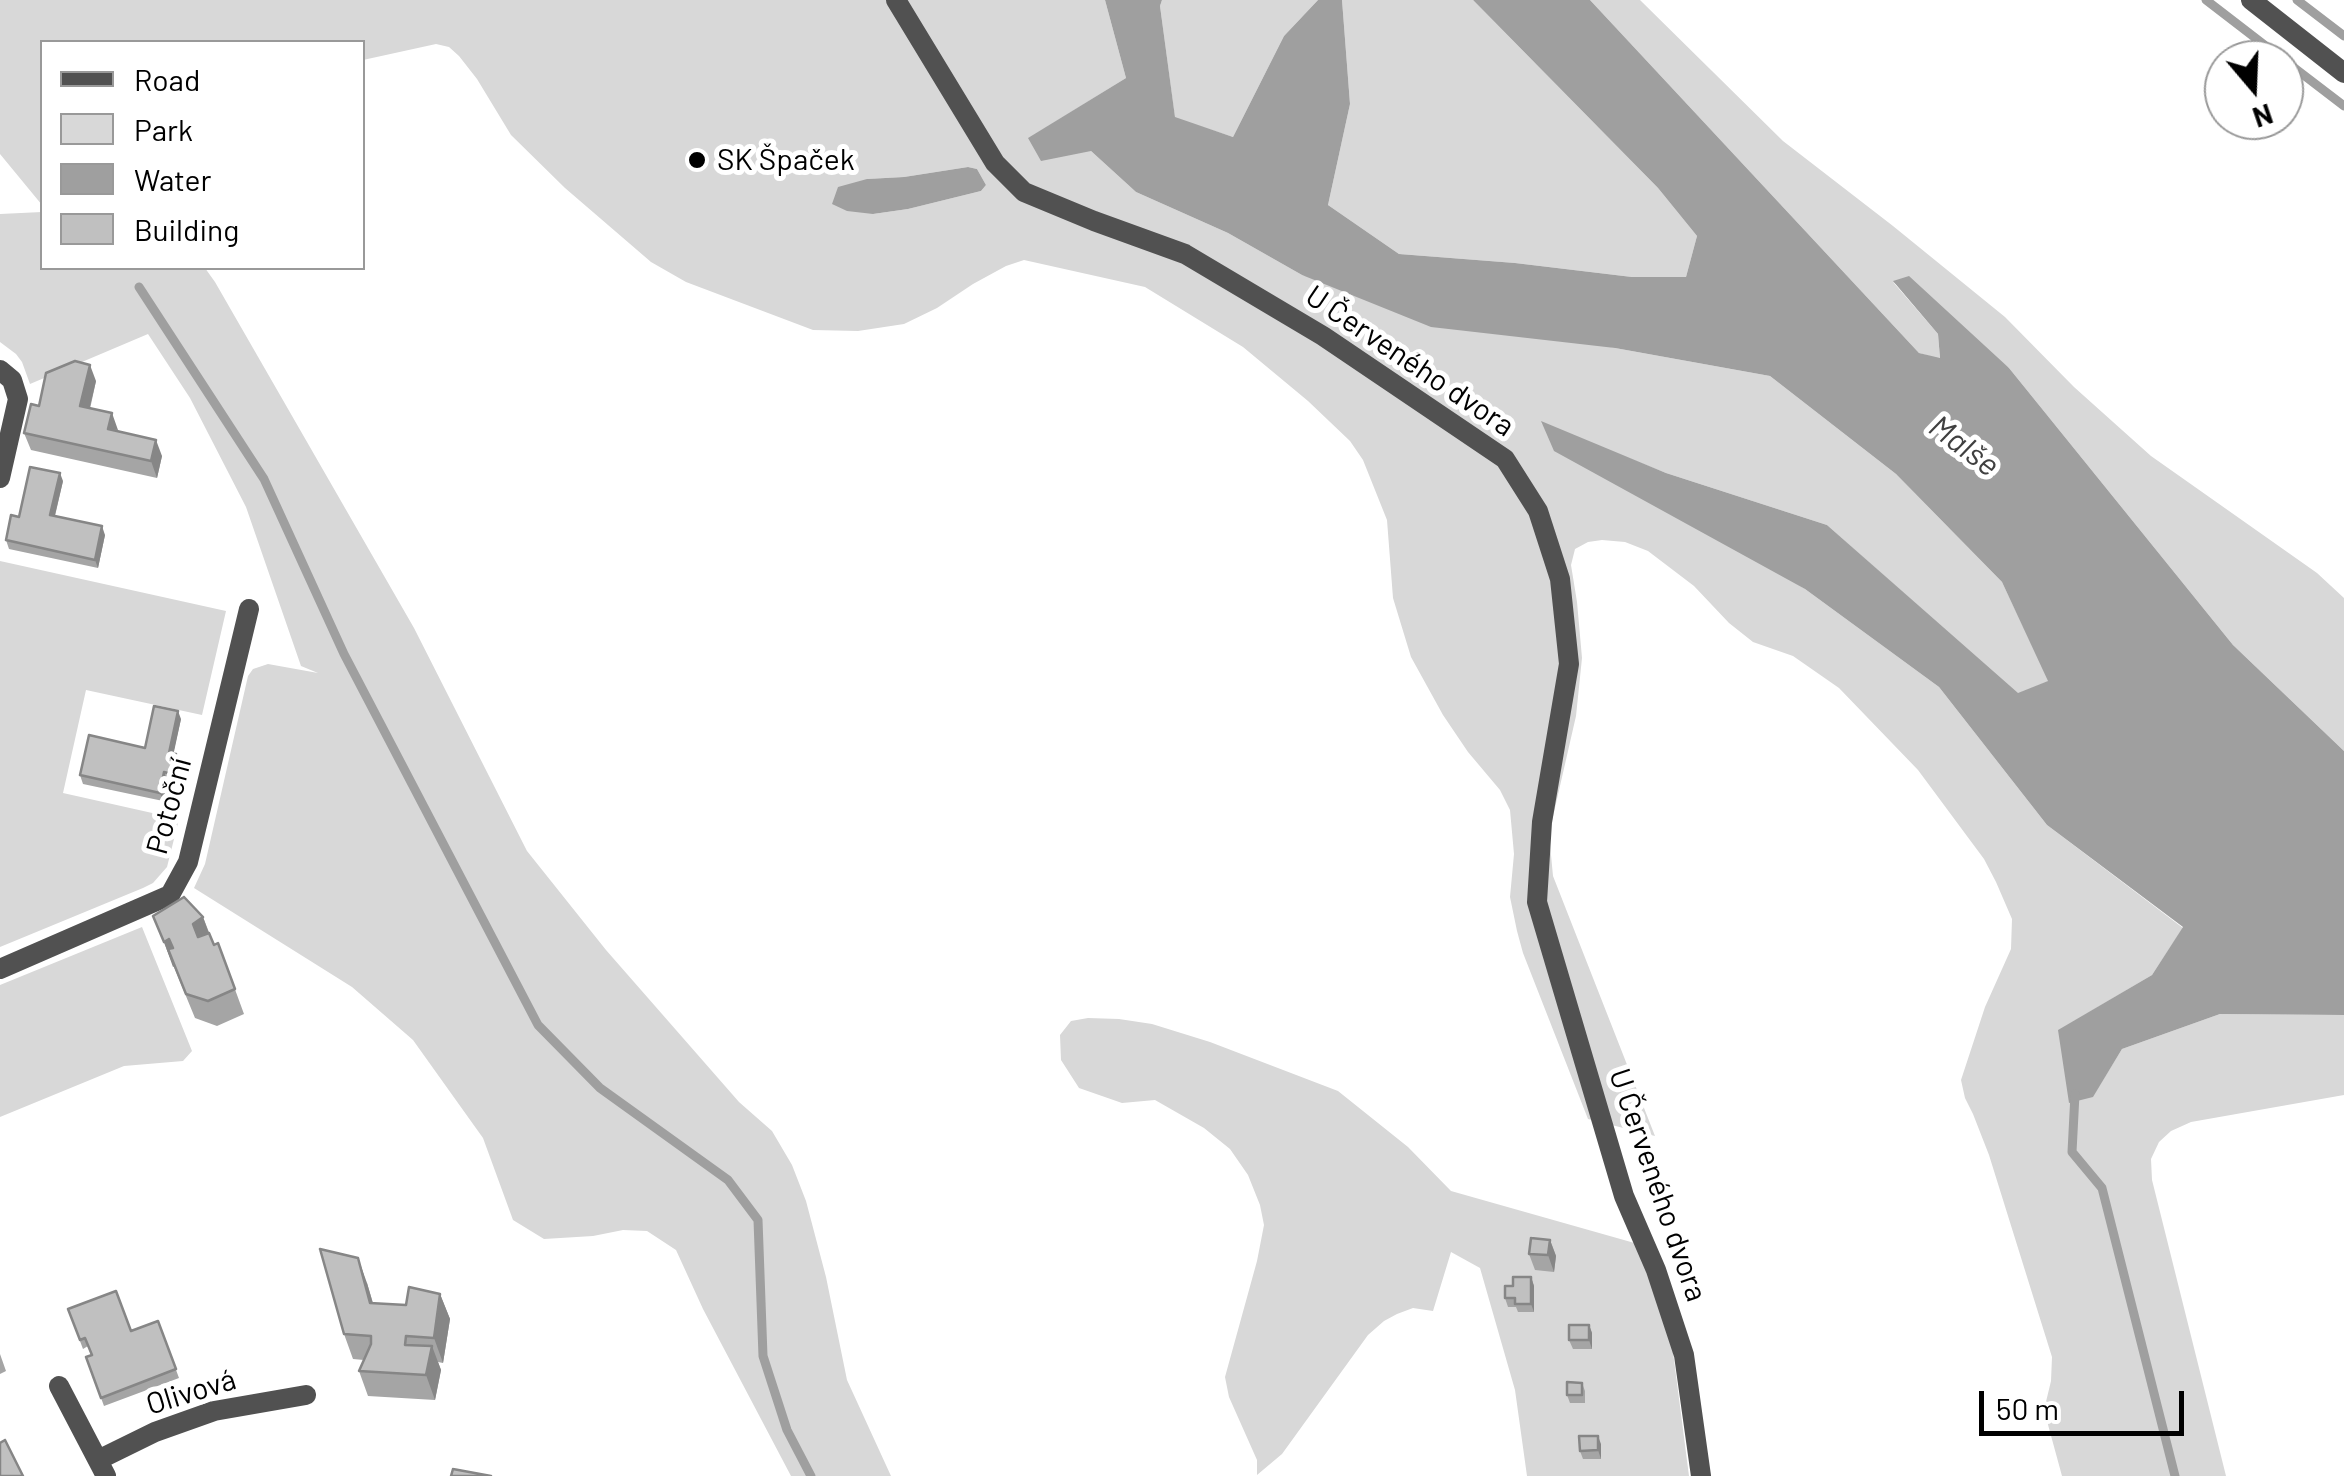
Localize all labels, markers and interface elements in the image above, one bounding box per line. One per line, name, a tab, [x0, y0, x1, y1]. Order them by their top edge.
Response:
legend	[40, 40, 365, 270]
north arrow	[2204, 40, 2304, 140]
text: Road	[134, 61, 200, 97]
text: N	[2249, 97, 2277, 136]
text: Park	[134, 111, 193, 147]
place label: SK Špaček	[717, 142, 855, 178]
marker: SK Špaček	[686, 149, 708, 171]
text: Water	[134, 161, 212, 197]
text: Building	[134, 211, 239, 247]
street label: U Červeného dvora	[1299, 278, 1521, 444]
water label: Malše	[1921, 407, 2007, 485]
street label: Potoční	[139, 754, 199, 858]
street label: U Červeného dvora	[1601, 1064, 1715, 1306]
street label: Olivová	[142, 1361, 240, 1423]
scale bar	[1984, 1371, 2189, 1433]
text: 50 m	[1996, 1390, 2059, 1426]

